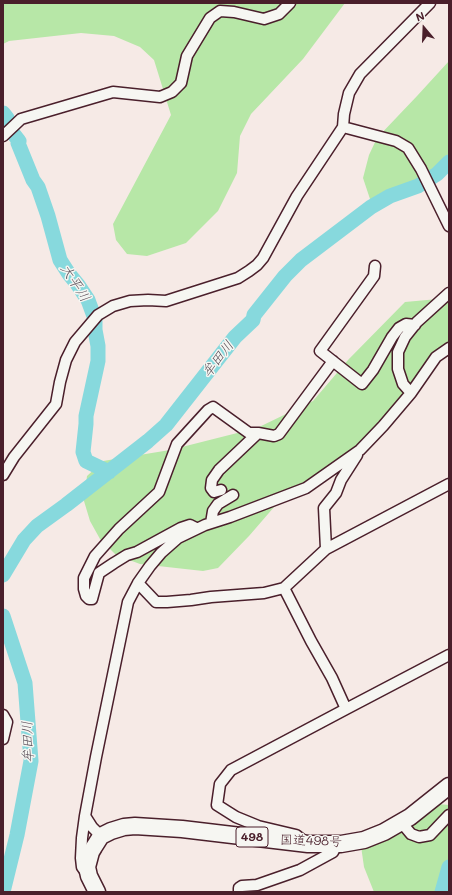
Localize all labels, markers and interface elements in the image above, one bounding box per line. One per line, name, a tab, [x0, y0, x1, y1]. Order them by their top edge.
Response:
north arrow	[404, 8, 444, 48]
text: N	[414, 8, 426, 25]
water label: 大平川	[57, 261, 93, 305]
water label: 牟田川	[198, 337, 238, 381]
water label: 牟田川	[19, 721, 37, 763]
road number: 498	[236, 827, 268, 847]
street label: 国道498号	[280, 832, 342, 850]

